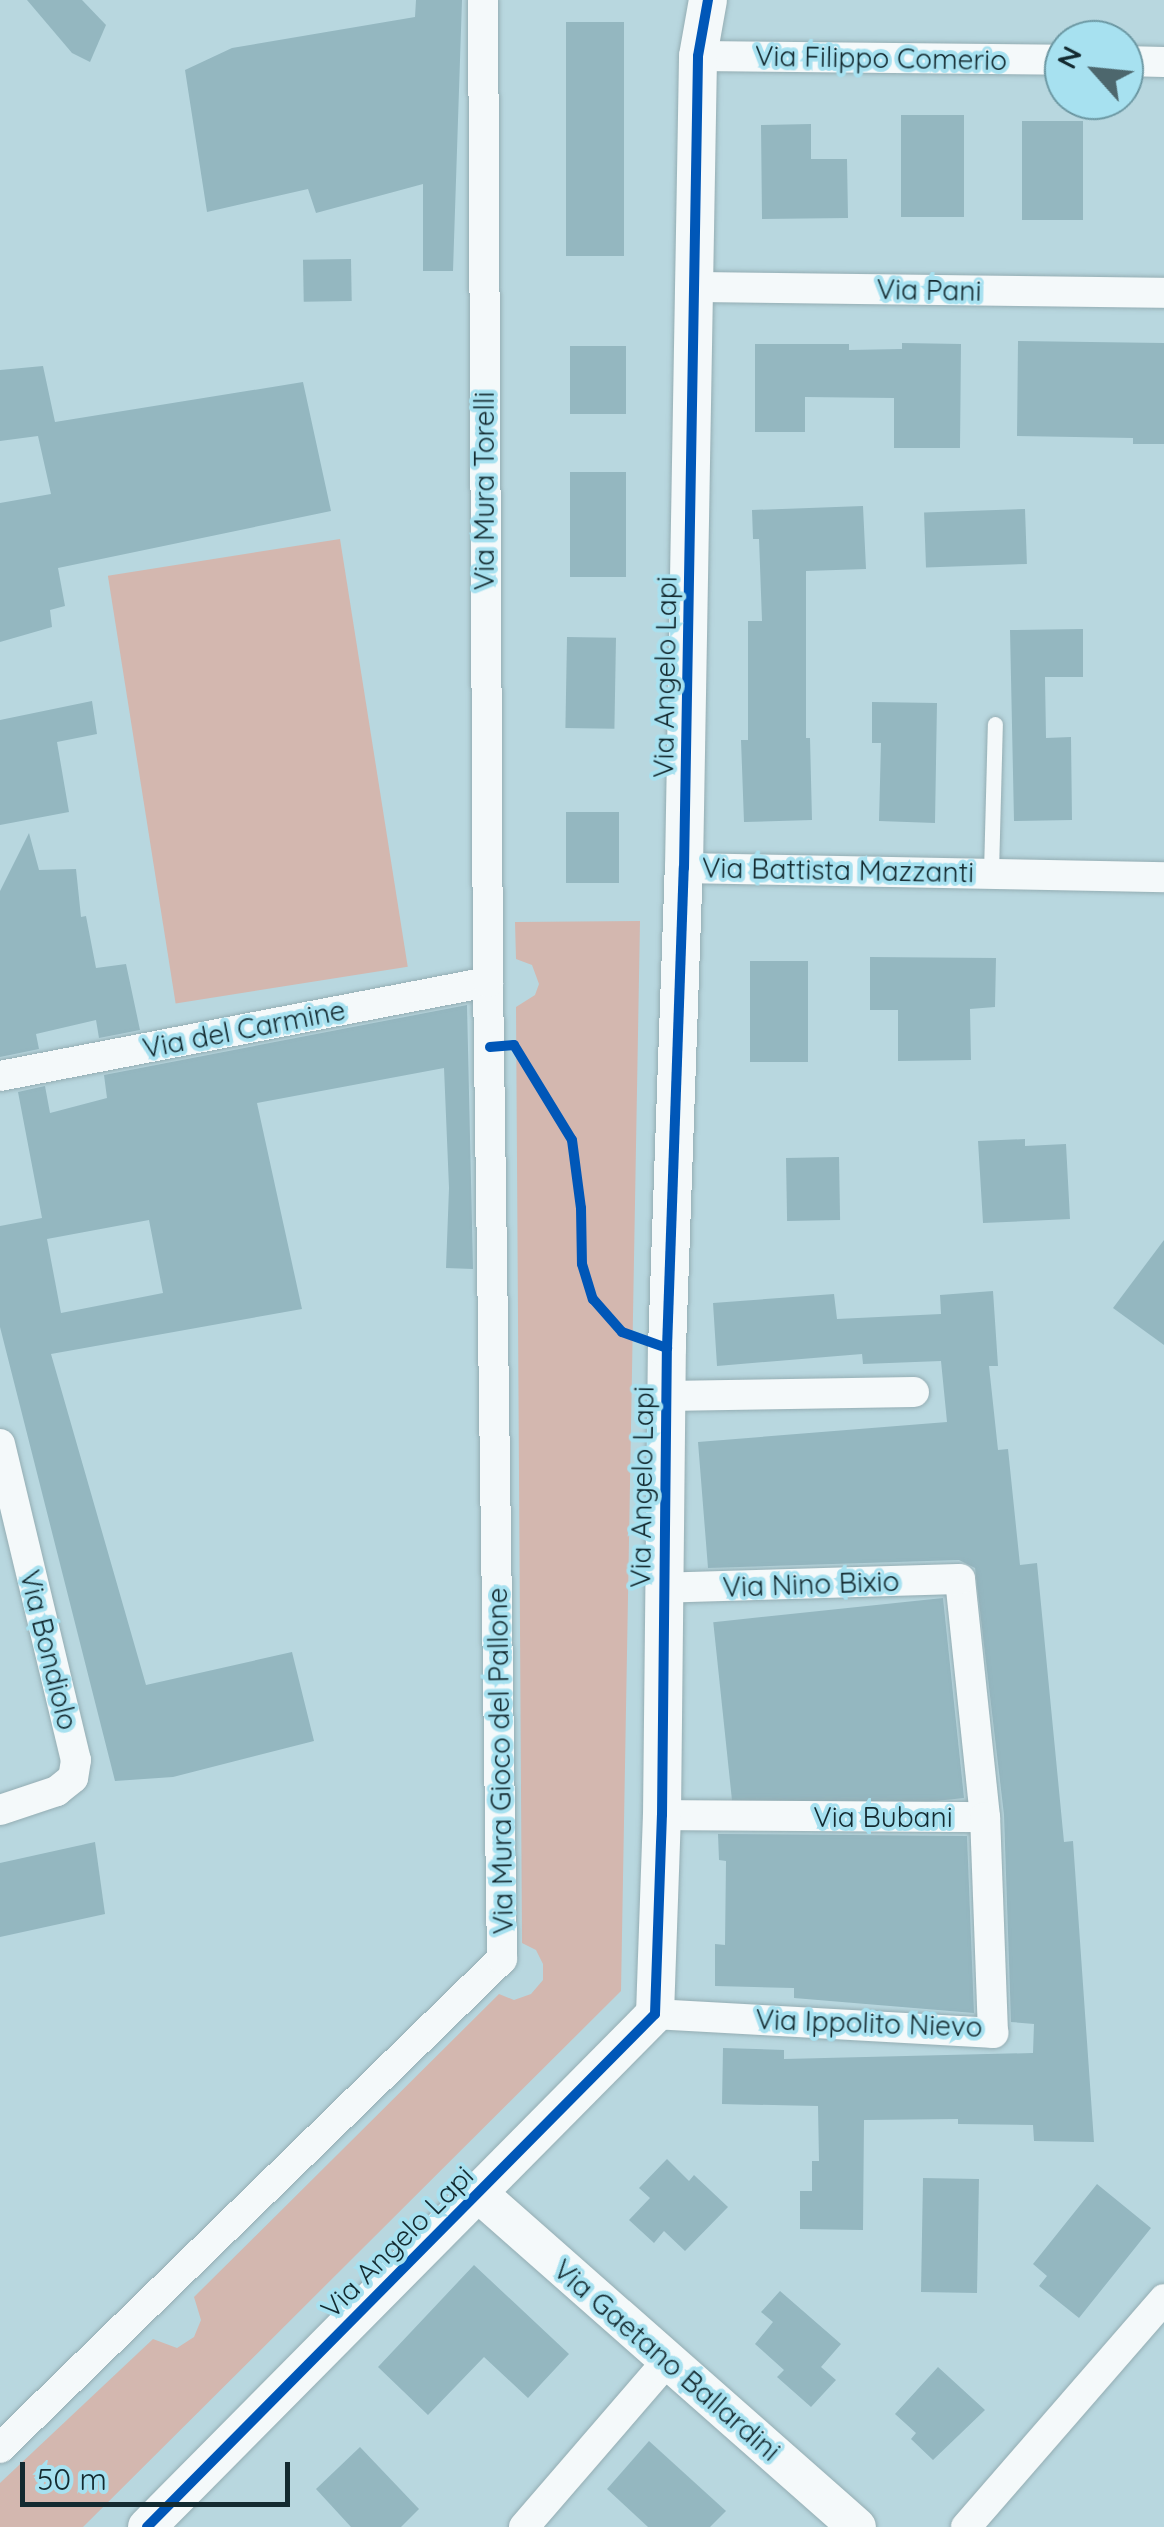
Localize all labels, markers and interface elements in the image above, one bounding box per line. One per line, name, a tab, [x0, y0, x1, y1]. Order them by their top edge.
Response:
north arrow	[1044, 20, 1144, 120]
street label: Via Filippo Comerio	[755, 39, 1007, 77]
text: N	[1048, 40, 1089, 74]
street label: Via Pani	[876, 272, 982, 308]
street label: Via Mura Torelli	[467, 392, 501, 590]
street label: Via Angelo Lapi	[646, 576, 684, 778]
street label: Via Battista Mazzanti	[702, 851, 974, 889]
street label: Via del Carmine	[140, 993, 348, 1065]
street label: Via Angelo Lapi	[623, 1386, 661, 1588]
street label: Via Nino Bixio	[722, 1564, 900, 1604]
street label: Via Bondiolo	[13, 1567, 85, 1733]
street label: Via Mura Gioco del Pallone	[480, 1587, 520, 1935]
street label: Via Bubani	[813, 1800, 953, 1834]
street label: Via Ippolito Nievo	[755, 2002, 983, 2044]
street label: Via Angelo Lapi	[314, 2159, 480, 2325]
street label: Via Gaetano Ballardini	[547, 2252, 787, 2468]
scale bar	[25, 2442, 295, 2504]
text: 50 m	[37, 2460, 107, 2498]

